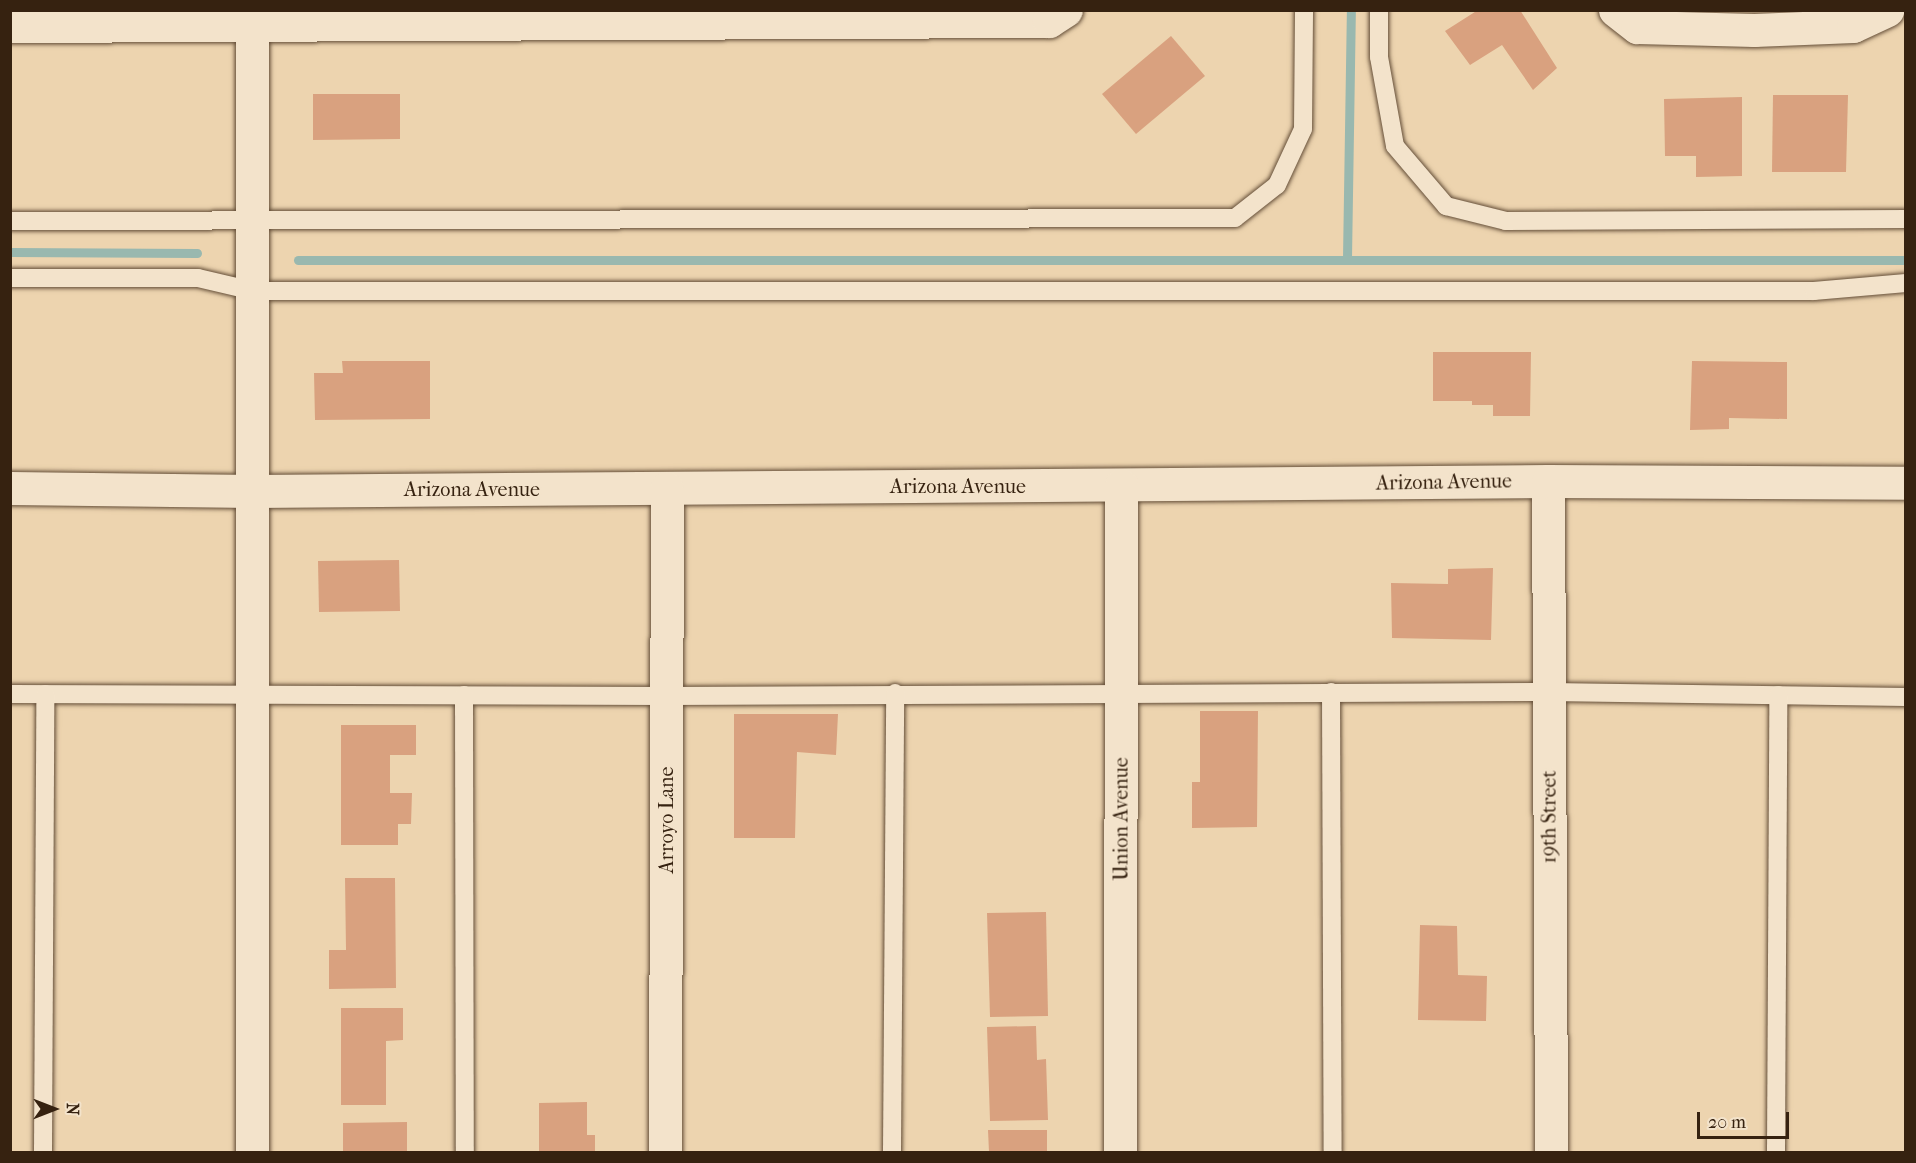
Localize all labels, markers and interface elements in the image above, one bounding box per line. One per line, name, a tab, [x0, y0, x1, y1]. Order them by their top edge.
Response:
street label: Arizona Avenue	[1376, 469, 1512, 495]
street label: Arizona Avenue	[890, 474, 1026, 498]
street label: Arizona Avenue	[404, 477, 540, 501]
street label: Union Avenue	[1109, 757, 1133, 881]
street label: Arroyo Lane	[654, 767, 678, 873]
street label: 19th Street	[1537, 770, 1561, 864]
north arrow	[24, 1079, 84, 1139]
scale bar	[1700, 1100, 1792, 1138]
text: N	[63, 1103, 82, 1115]
text: 20 m	[1708, 1112, 1746, 1133]

